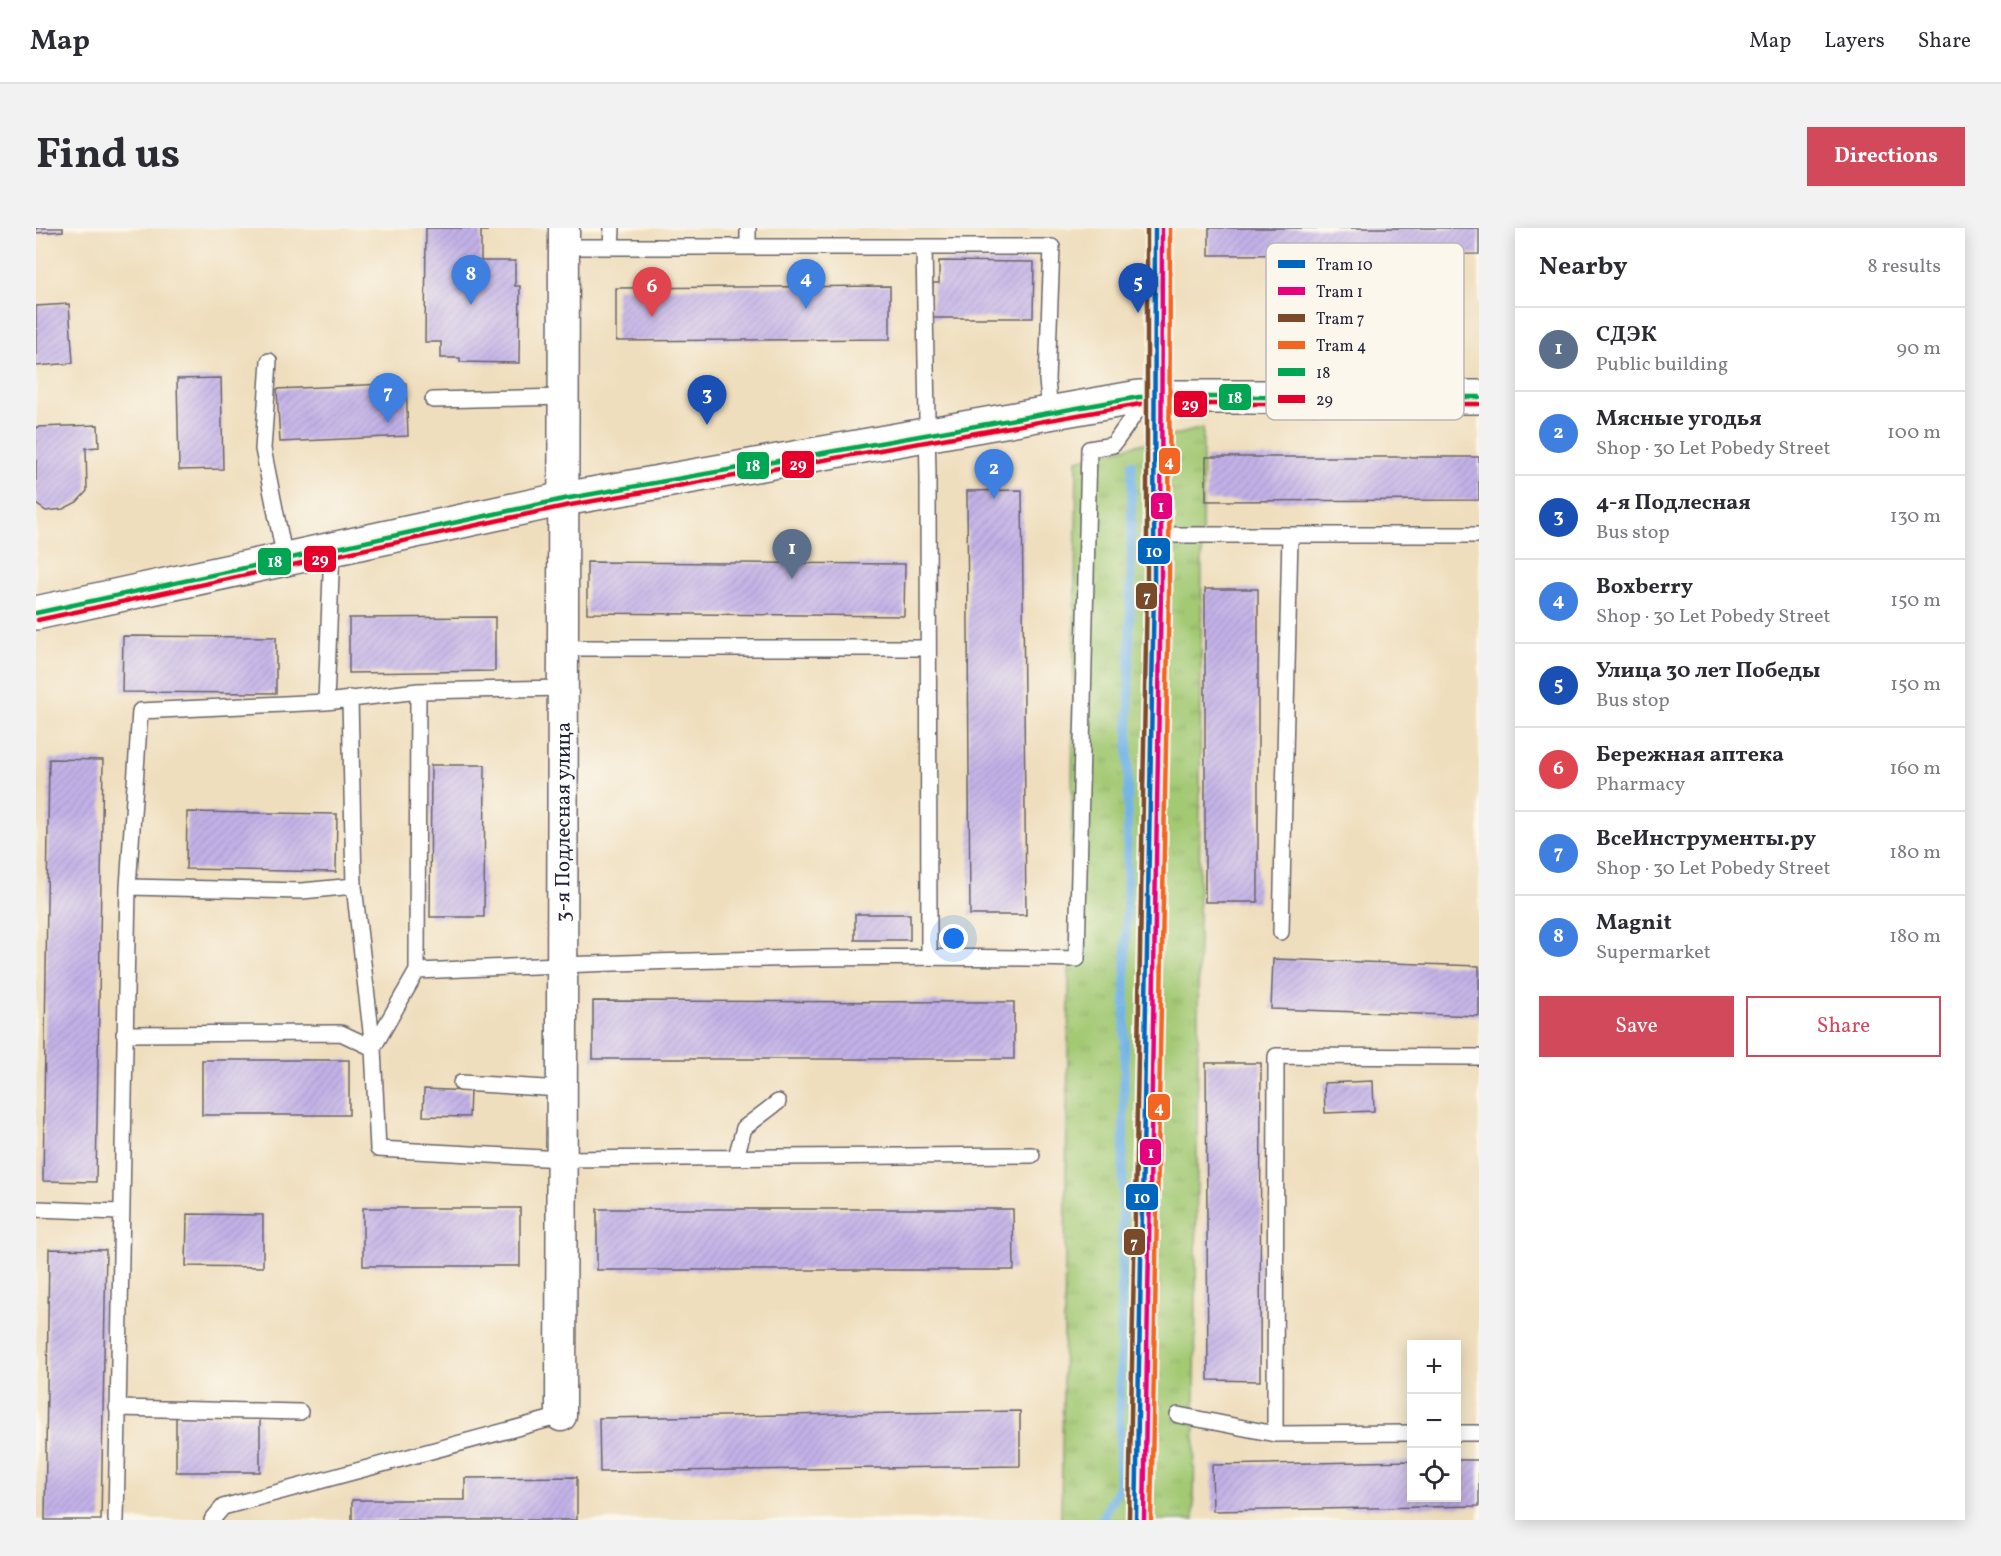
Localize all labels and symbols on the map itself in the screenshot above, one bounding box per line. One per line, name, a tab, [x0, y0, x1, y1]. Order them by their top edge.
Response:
legend	[1266, 243, 1464, 420]
text: Tram 10	[1316, 255, 1373, 277]
pin: 8	[452, 256, 490, 305]
pin: 4	[786, 260, 826, 309]
pin: 5	[1118, 264, 1158, 313]
pin: 6	[632, 268, 672, 317]
text: Tram 1	[1316, 282, 1363, 304]
text: Tram 7	[1316, 309, 1365, 331]
text: Tram 4	[1316, 336, 1366, 358]
text: 18	[1316, 363, 1330, 385]
pin: 7	[368, 374, 408, 423]
pin: 3	[688, 376, 726, 425]
line badge: 18	[1218, 383, 1252, 411]
text: 18	[1227, 388, 1243, 410]
line badge: 29	[1173, 390, 1208, 418]
text: 29	[1316, 390, 1333, 412]
text: 29	[1181, 395, 1199, 417]
line badge: 4	[1158, 447, 1181, 475]
line badge: 29	[781, 450, 815, 479]
pin: 2	[974, 450, 1014, 499]
line badge: 18	[736, 451, 770, 480]
text: 4	[1164, 452, 1174, 474]
text: 29	[789, 455, 807, 477]
text: 18	[745, 456, 761, 478]
line badge: 1	[1150, 492, 1173, 520]
text: 1	[1158, 497, 1164, 519]
pin: 1	[772, 530, 812, 579]
line badge: 10	[1137, 537, 1171, 565]
text: 10	[1146, 542, 1162, 564]
line badge: 29	[303, 545, 337, 573]
line badge: 18	[257, 547, 292, 576]
text: 29	[311, 550, 329, 572]
text: 18	[267, 552, 283, 574]
line badge: 7	[1135, 582, 1158, 610]
text: 7	[1143, 587, 1151, 609]
street label: 3-я Подлесная улица	[549, 722, 579, 922]
your location	[939, 924, 968, 953]
line badge: 4	[1147, 1093, 1171, 1121]
text: 4	[1154, 1098, 1164, 1120]
line badge: 1	[1139, 1138, 1162, 1166]
text: 1	[1148, 1143, 1154, 1165]
line badge: 10	[1125, 1183, 1159, 1211]
text: 10	[1134, 1188, 1150, 1210]
line badge: 7	[1123, 1228, 1146, 1256]
text: 7	[1130, 1233, 1138, 1255]

